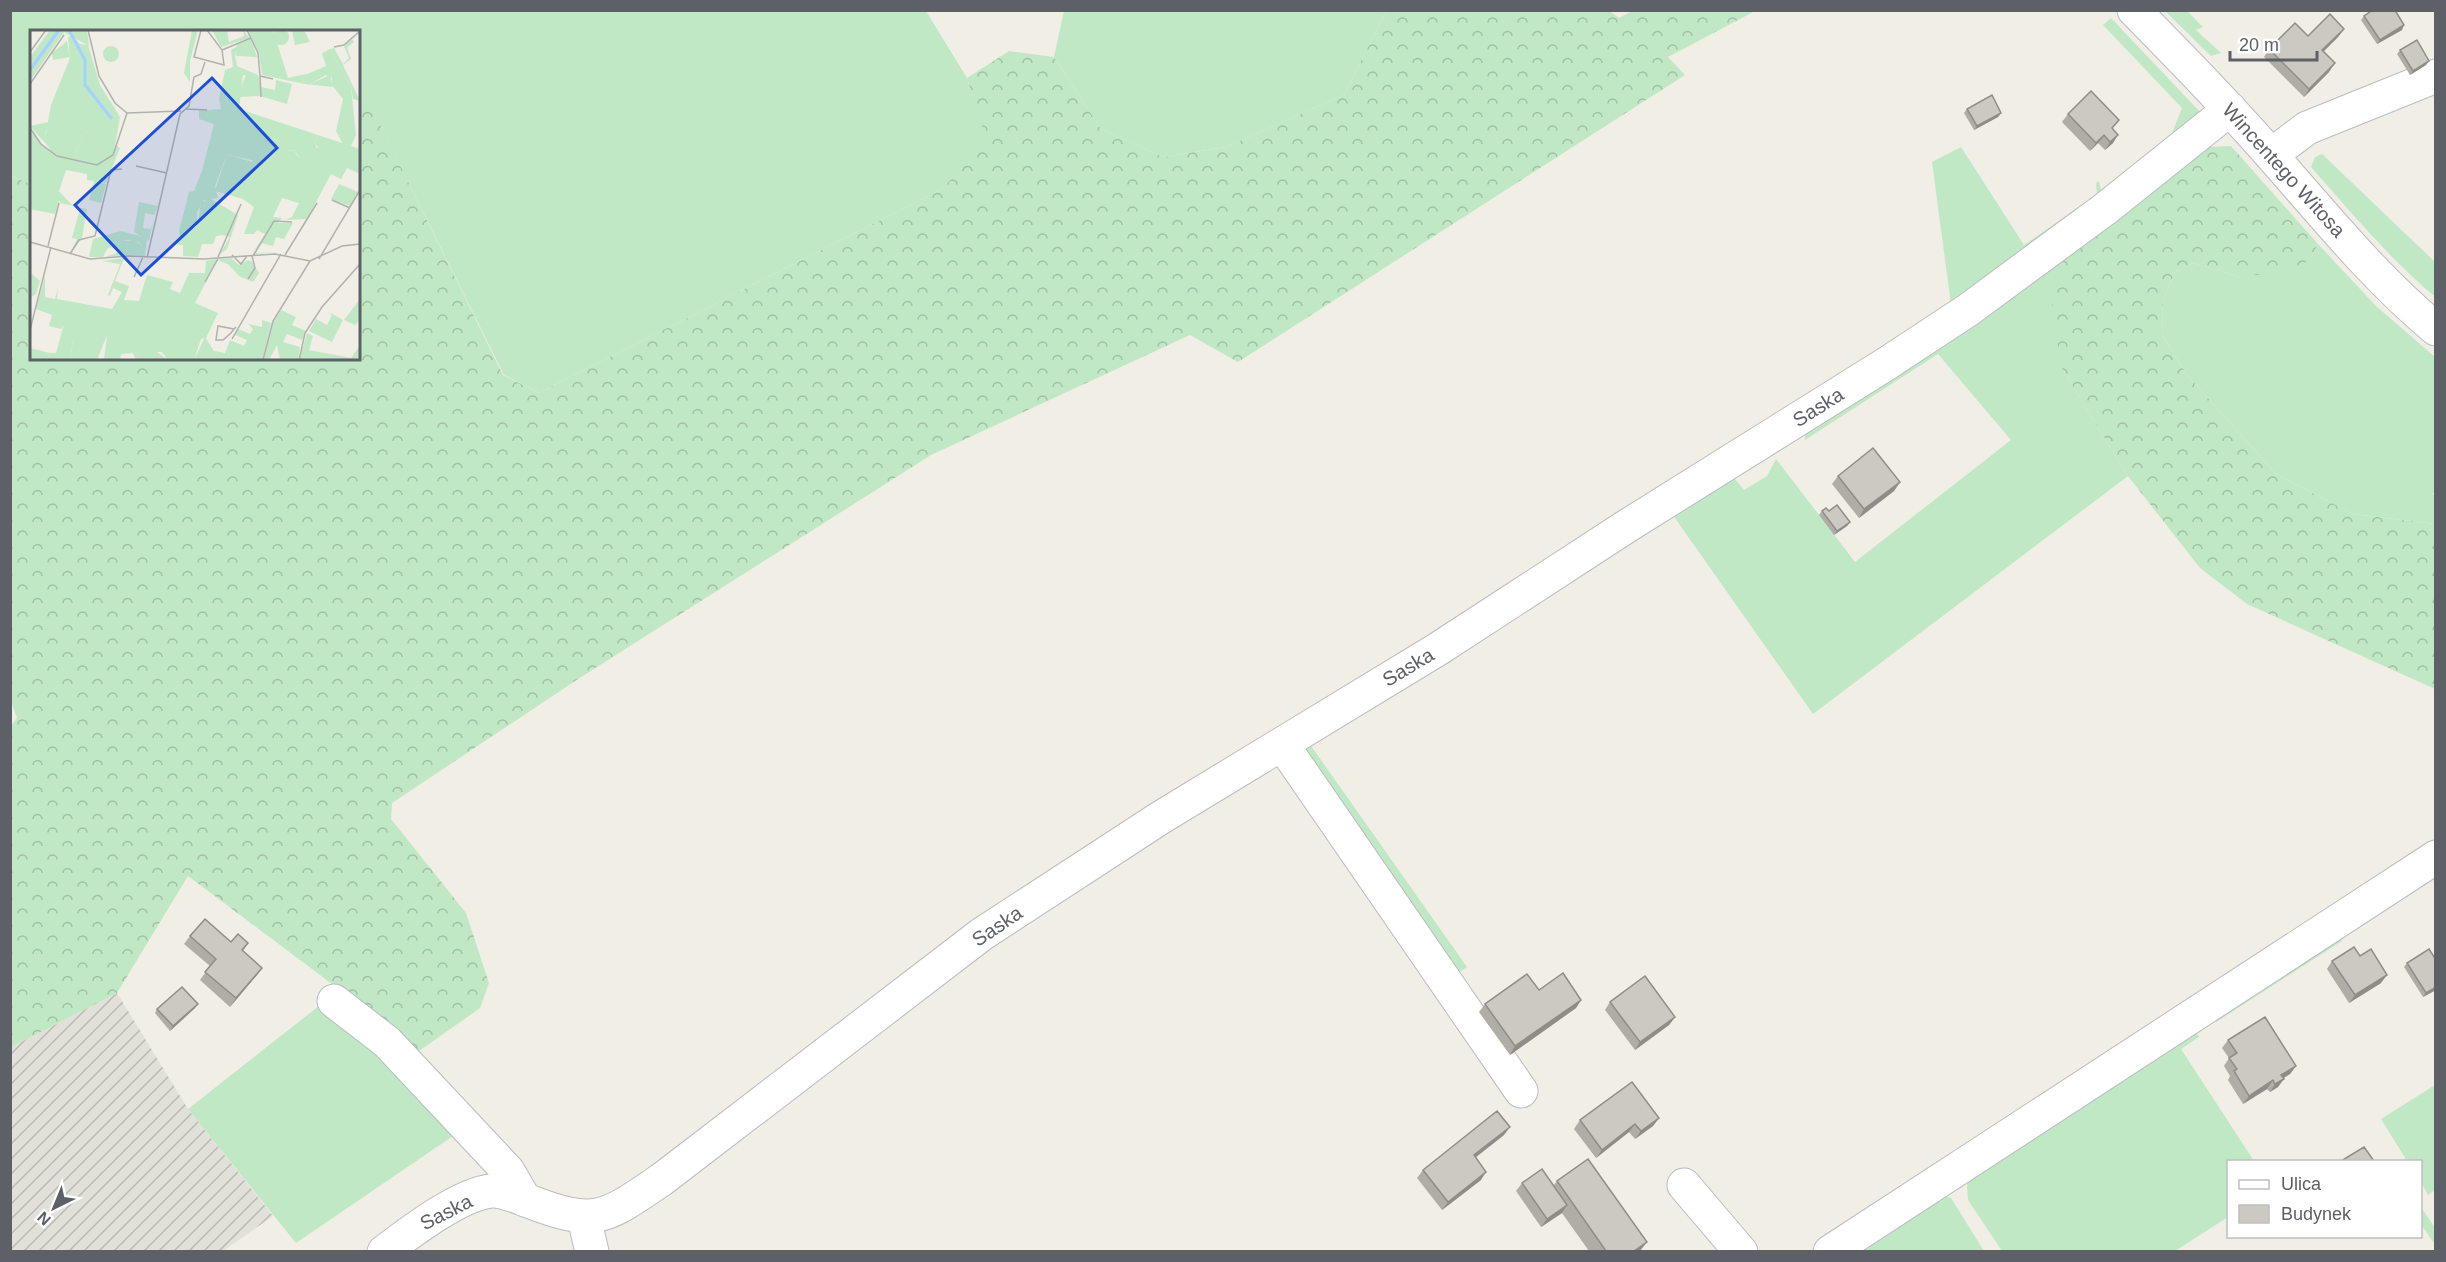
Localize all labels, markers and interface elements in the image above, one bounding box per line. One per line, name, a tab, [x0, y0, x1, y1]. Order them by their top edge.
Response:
scale bar	[2230, 24, 2317, 62]
inset map	[30, 30, 360, 360]
text: 20 m	[2239, 35, 2279, 55]
street label: Wincentego Witosa	[2218, 99, 2350, 242]
street label: Saska	[1789, 382, 1848, 431]
street label: Saska	[1379, 643, 1438, 691]
street label: Saska	[968, 901, 1027, 951]
legend	[2227, 1160, 2422, 1238]
text: Ulica	[2281, 1174, 2322, 1194]
north arrow	[24, 1178, 84, 1238]
street label: Saska	[416, 1189, 477, 1234]
text: Budynek	[2281, 1204, 2352, 1224]
text: N	[34, 1208, 54, 1229]

